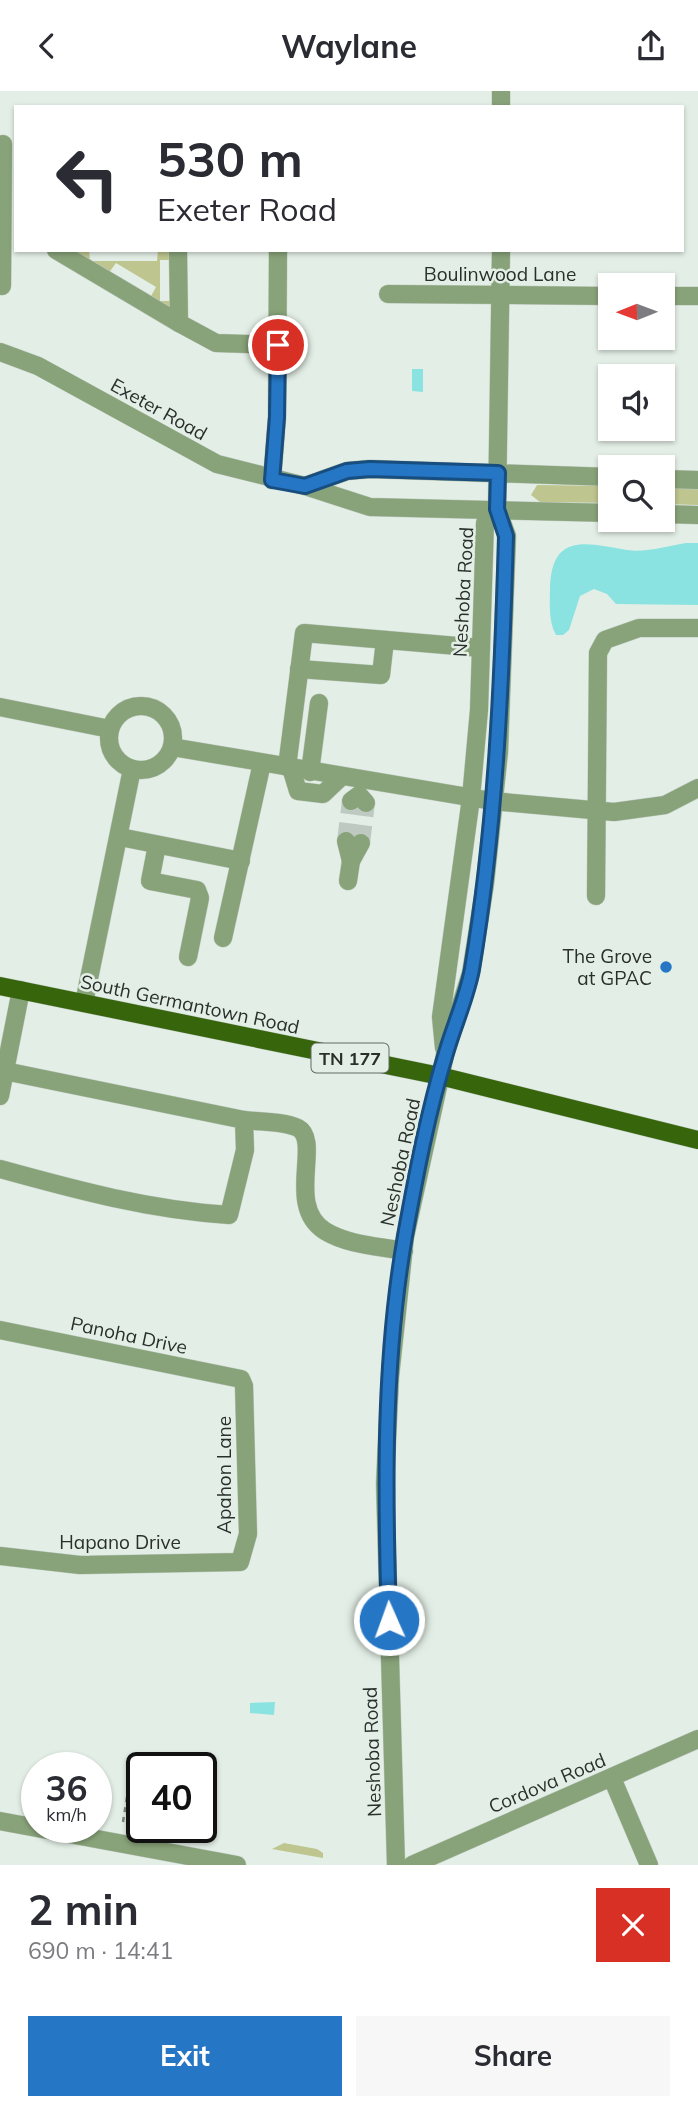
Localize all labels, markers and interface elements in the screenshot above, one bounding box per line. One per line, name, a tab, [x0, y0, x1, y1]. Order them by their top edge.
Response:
text: Waylane	[281, 26, 417, 66]
icon: back	[28, 27, 66, 65]
icon: share	[632, 27, 670, 65]
text: 530 m	[157, 128, 303, 189]
icon: left	[42, 133, 133, 224]
text: Exeter Road	[157, 189, 337, 229]
street label: Boulinwood Lane	[424, 262, 576, 286]
north arrow	[598, 273, 676, 350]
map controls	[598, 273, 675, 532]
pin	[248, 315, 308, 375]
icon: arrive	[259, 326, 297, 364]
button: sound	[598, 364, 675, 441]
street label: Exeter Road	[106, 373, 212, 445]
button: search	[598, 455, 675, 532]
street label: Neshoba Road	[448, 526, 478, 658]
place label: The Grove at GPAC	[562, 944, 652, 990]
marker: The Grove at GPAC	[658, 959, 674, 975]
street label: South Germantown Road	[78, 969, 302, 1039]
road number: TN 177	[312, 1043, 388, 1073]
street label: Neshoba Road	[375, 1096, 425, 1228]
street label: Panoha Drive	[68, 1311, 190, 1359]
street label: Apahon Lane	[212, 1416, 236, 1534]
street label: Hapano Drive	[59, 1530, 181, 1554]
position arrow	[352, 1583, 426, 1657]
street label: Neshoba Road	[358, 1686, 386, 1818]
street label: Cordova Road	[485, 1748, 609, 1818]
speed limit sign: 40	[126, 1752, 217, 1843]
text: 36	[45, 1766, 88, 1810]
text: km/h	[46, 1803, 87, 1826]
text: 2 min	[28, 1883, 139, 1936]
button: close	[596, 1888, 670, 1962]
text: 690 m · 14:41	[28, 1936, 173, 1965]
button: Exit	[28, 2016, 342, 2096]
button: Share	[356, 2016, 670, 2096]

